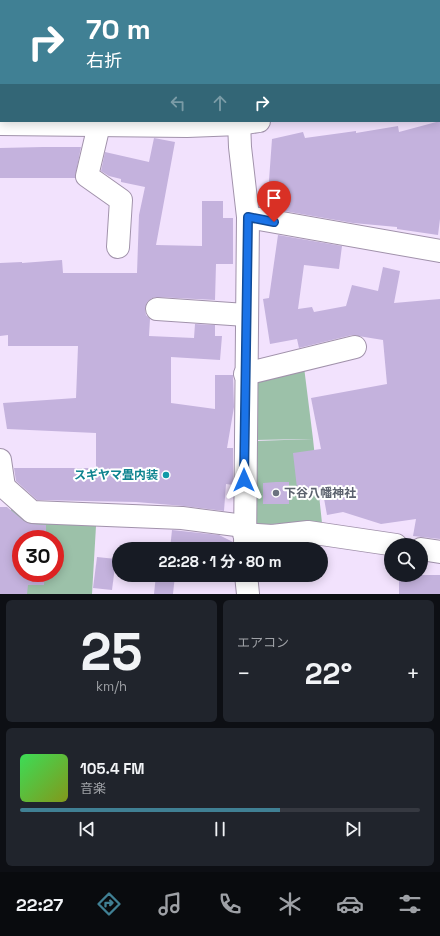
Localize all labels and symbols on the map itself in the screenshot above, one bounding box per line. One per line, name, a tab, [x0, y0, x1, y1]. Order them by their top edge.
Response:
pin	[257, 181, 291, 222]
position arrow	[223, 459, 265, 501]
place label: スギヤマ畳内装	[74, 467, 158, 483]
marker: スギヤマ畳内装	[161, 470, 171, 480]
place label: 下谷八幡神社	[284, 485, 356, 501]
marker: 下谷八幡神社	[271, 488, 281, 498]
speed limit sign: 30	[12, 530, 64, 582]

